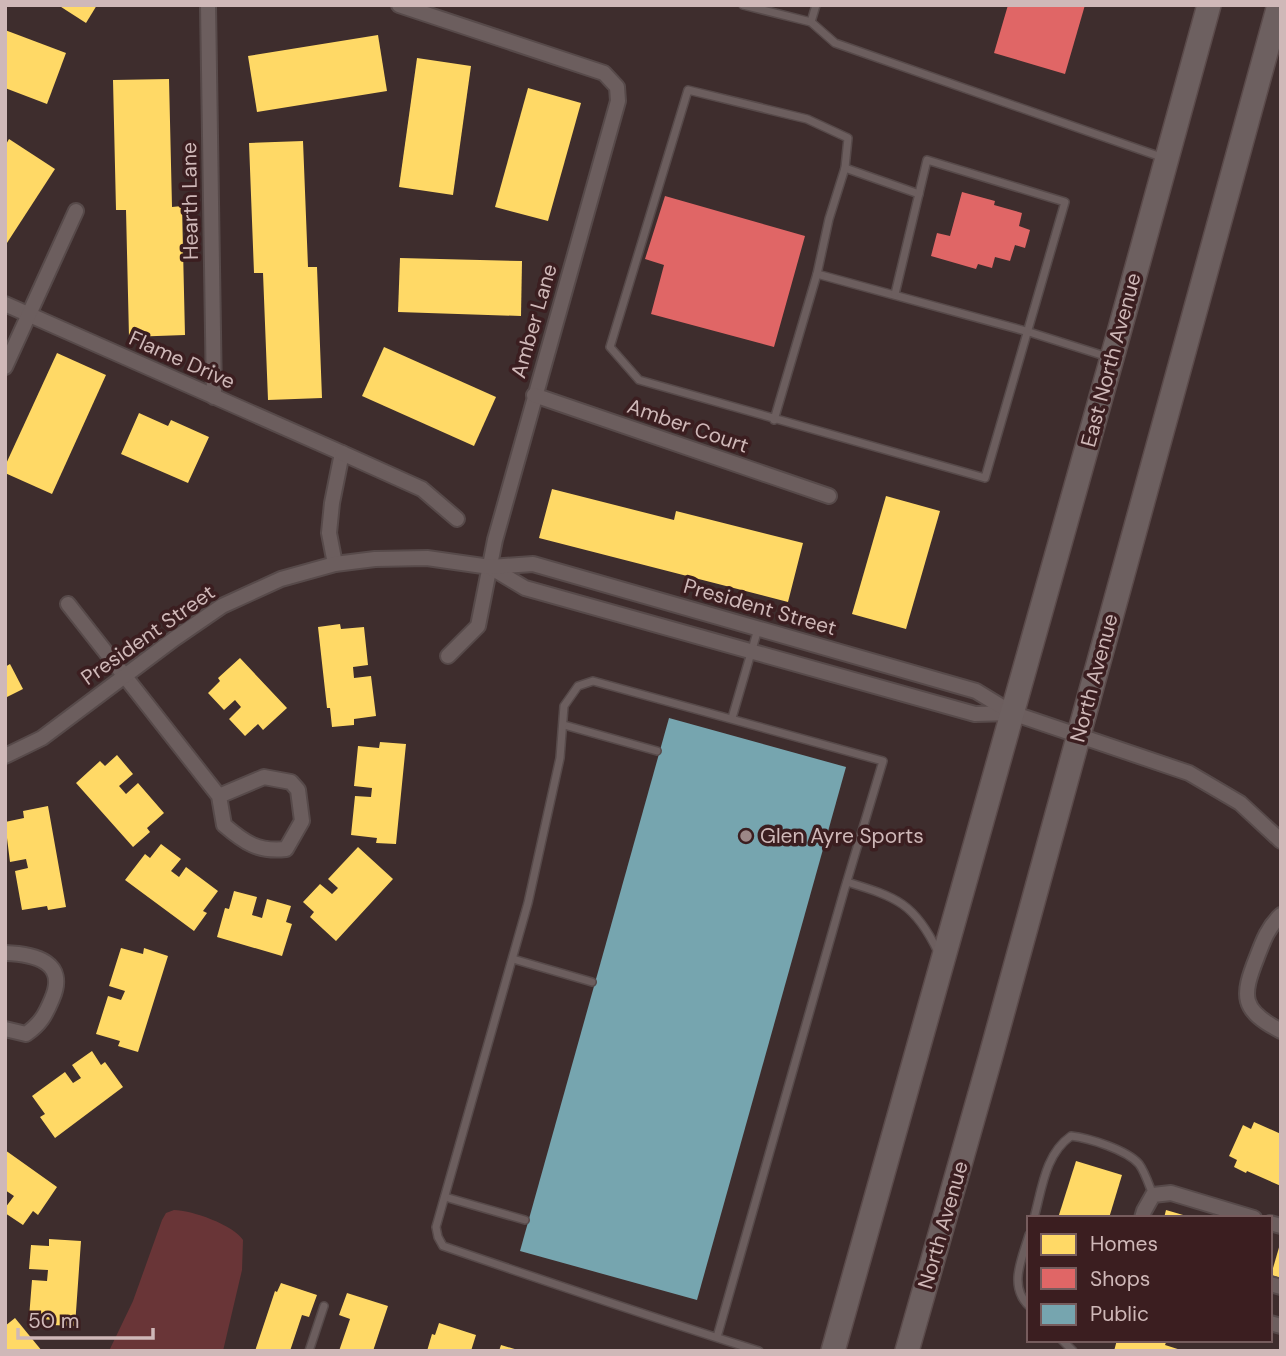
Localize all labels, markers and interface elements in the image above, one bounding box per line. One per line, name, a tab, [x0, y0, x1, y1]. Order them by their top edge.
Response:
street label: Hearth Lane	[175, 142, 205, 260]
street label: Amber Lane	[504, 261, 564, 381]
street label: East North Avenue	[1074, 270, 1148, 450]
street label: Flame Drive	[125, 324, 240, 396]
street label: Amber Court	[624, 392, 752, 460]
street label: President Street	[680, 572, 840, 642]
street label: President Street	[75, 578, 221, 692]
street label: North Avenue	[1063, 611, 1125, 745]
place label: Glen Ayre Sports	[760, 822, 924, 850]
marker: Glen Ayre Sports	[738, 828, 754, 844]
street label: North Avenue	[911, 1158, 975, 1292]
legend	[1027, 1216, 1272, 1342]
text: Homes	[1090, 1230, 1158, 1258]
text: Shops	[1090, 1265, 1150, 1293]
scale bar	[18, 1296, 152, 1340]
text: Public	[1090, 1300, 1149, 1328]
text: 50 m	[28, 1307, 79, 1335]

